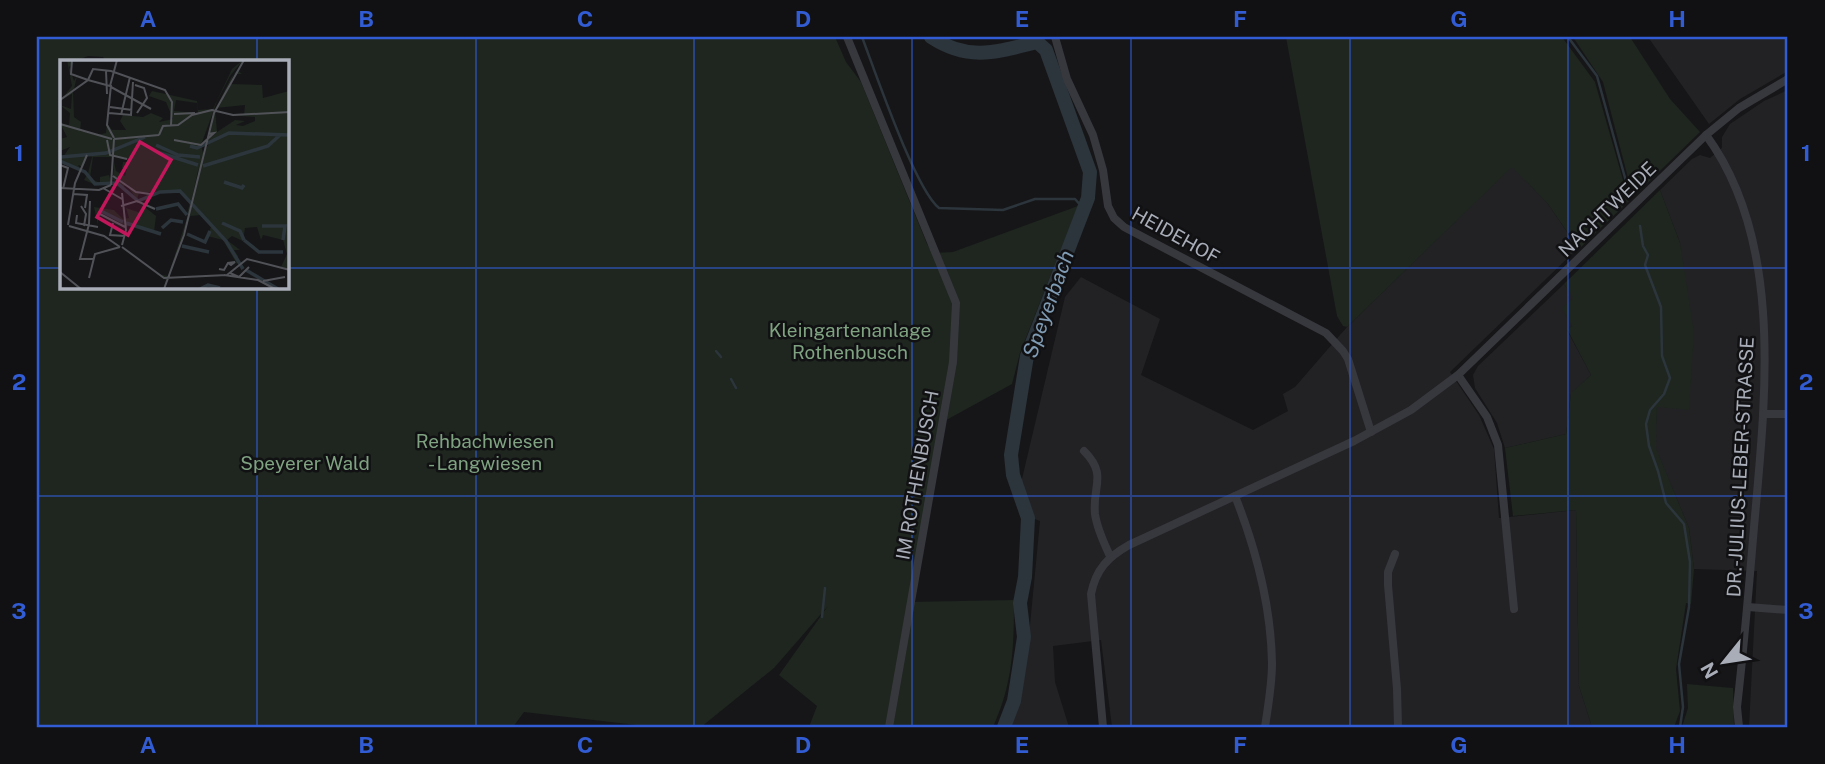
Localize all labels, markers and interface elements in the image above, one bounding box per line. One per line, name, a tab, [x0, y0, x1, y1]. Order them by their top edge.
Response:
text: A	[140, 5, 157, 32]
text: B	[358, 5, 374, 32]
text: C	[577, 5, 593, 32]
text: D	[795, 5, 811, 32]
text: E	[1015, 5, 1029, 32]
text: F	[1233, 5, 1247, 32]
text: G	[1450, 5, 1468, 32]
text: H	[1668, 5, 1686, 32]
inset map	[60, 60, 289, 289]
text: 1	[14, 139, 24, 166]
text: 1	[1801, 139, 1811, 166]
street label: NACHTWEIDE	[1554, 157, 1660, 261]
street label: HEIDEHOF	[1128, 202, 1224, 268]
water label: Speyerbach	[1017, 247, 1079, 361]
park label: Kleingartenanlage Rothenbusch	[769, 319, 931, 363]
street label: DR.-JULIUS-LEBER-STRASSE	[1722, 336, 1758, 598]
text: 2	[12, 368, 26, 395]
text: 2	[1799, 368, 1813, 395]
street label: IM ROTHENBUSCH	[891, 388, 943, 562]
park label: Rehbachwiesen - Langwiesen	[416, 430, 554, 474]
park label: Speyerer Wald	[240, 452, 370, 474]
text: 3	[11, 597, 27, 624]
text: 3	[1798, 597, 1814, 624]
north arrow	[1688, 628, 1758, 698]
text: N	[1696, 659, 1723, 682]
text: A	[140, 731, 157, 758]
text: B	[358, 731, 374, 758]
text: C	[577, 731, 593, 758]
text: D	[795, 731, 811, 758]
text: E	[1015, 731, 1029, 758]
text: F	[1233, 731, 1247, 758]
text: G	[1450, 731, 1468, 758]
text: H	[1668, 731, 1686, 758]

